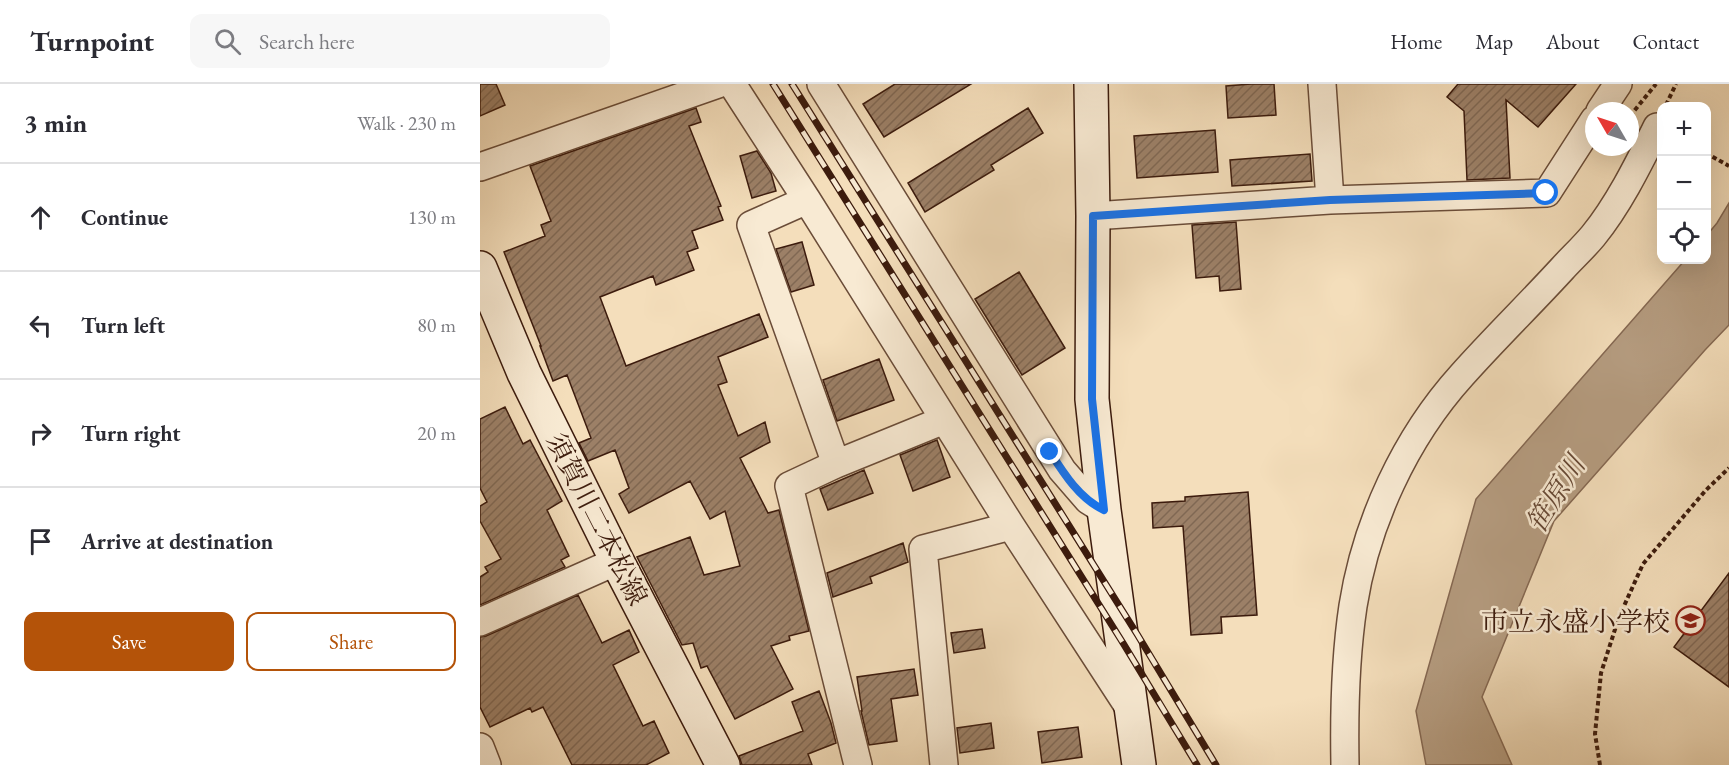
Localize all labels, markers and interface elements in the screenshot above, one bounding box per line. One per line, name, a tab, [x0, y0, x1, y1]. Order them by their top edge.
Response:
search box	[190, 14, 610, 68]
text: Turnpoint	[30, 23, 154, 59]
icon: search	[211, 25, 244, 58]
text: Search here	[259, 27, 355, 56]
text: Home	[1390, 28, 1442, 55]
text: Map	[1475, 28, 1513, 55]
text: About	[1546, 28, 1599, 55]
text: Contact	[1632, 28, 1699, 55]
north arrow	[1585, 102, 1639, 156]
map controls	[1657, 102, 1711, 264]
button: +	[1657, 102, 1711, 156]
text: 3 min	[24, 106, 87, 140]
text: Walk · 230 m	[357, 110, 456, 136]
button: −	[1657, 156, 1711, 210]
route start	[1532, 179, 1558, 205]
icon: ahead	[24, 201, 57, 234]
text: Continue	[81, 203, 168, 232]
text: 130 m	[408, 204, 456, 230]
button: locate	[1657, 210, 1711, 264]
icon: left	[24, 309, 57, 342]
text: Turn left	[81, 311, 165, 340]
text: 80 m	[417, 312, 456, 338]
icon: right	[24, 417, 57, 450]
text: Turn right	[81, 419, 180, 448]
text: 20 m	[417, 420, 456, 446]
street label: 須賀川二本松線	[539, 427, 655, 611]
route end	[1036, 438, 1062, 464]
water label: 笹原川	[1517, 446, 1594, 539]
icon: arrive	[24, 525, 57, 558]
text: Arrive at destination	[81, 527, 273, 556]
place label: 市立永盛小学校	[1481, 604, 1670, 639]
school or university icon: 市立永盛小学校	[1675, 605, 1707, 637]
button: Save	[24, 612, 234, 671]
button: Share	[246, 612, 456, 671]

